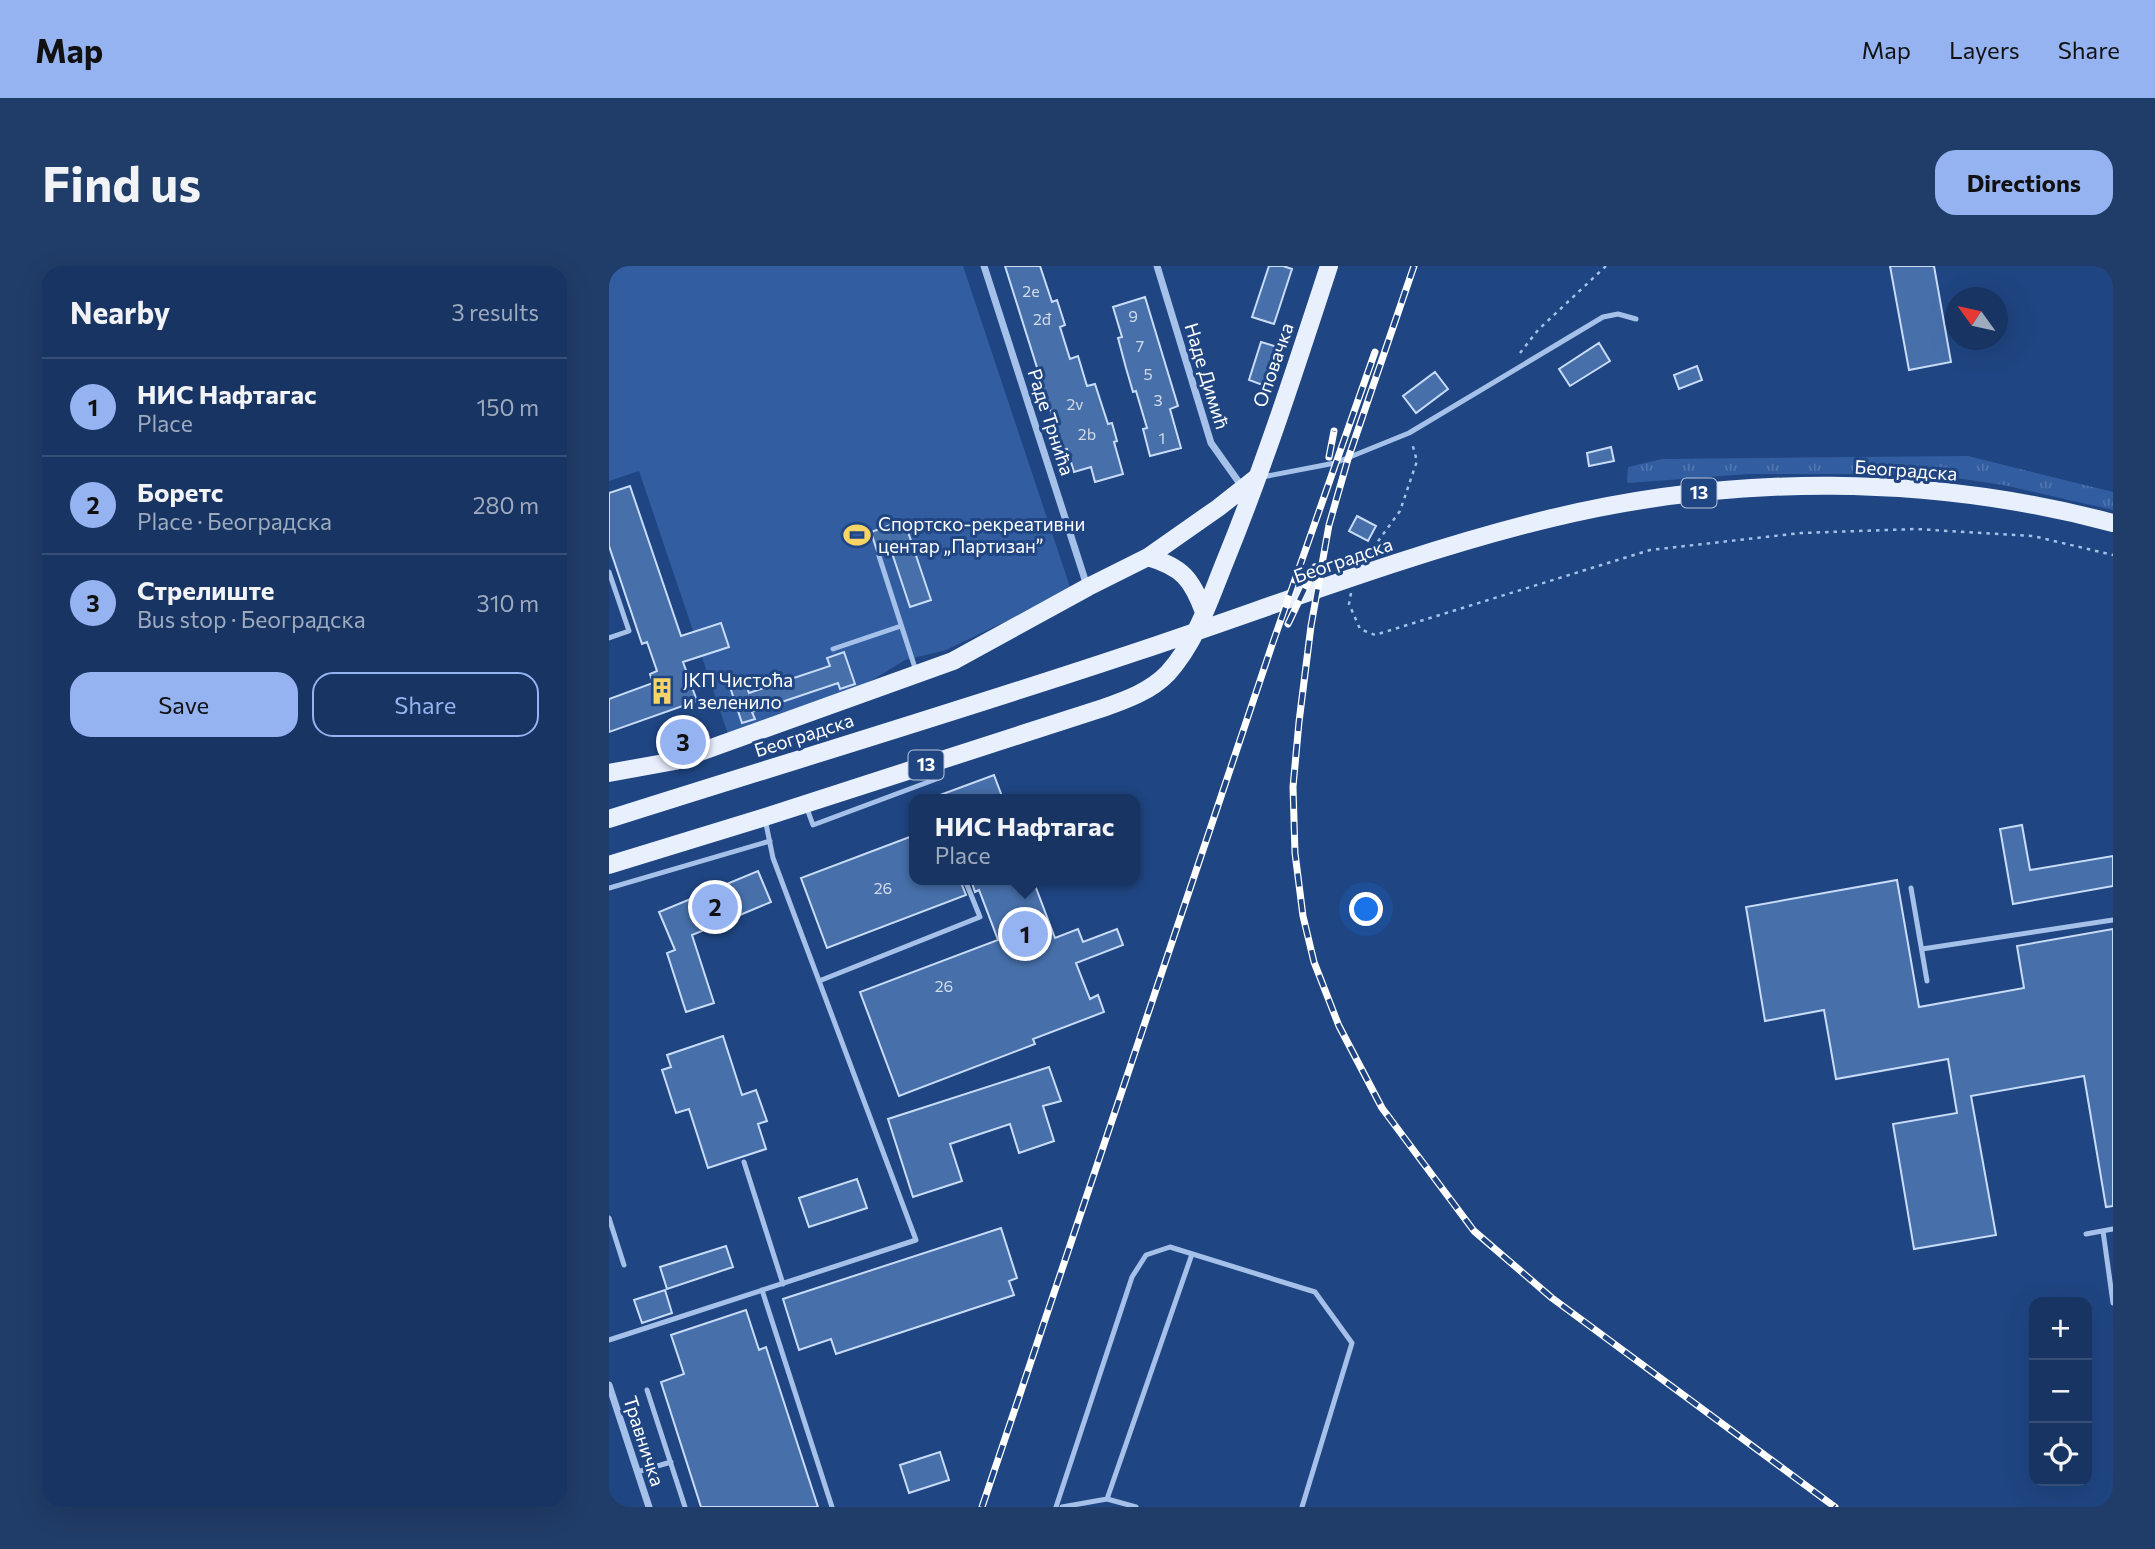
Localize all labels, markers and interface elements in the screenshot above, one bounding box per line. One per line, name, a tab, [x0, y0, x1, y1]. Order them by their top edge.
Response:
text: Map	[35, 29, 103, 70]
text: Map	[1862, 35, 1911, 64]
text: Layers	[1949, 35, 2020, 64]
text: Share	[2058, 35, 2120, 64]
button: Directions	[1935, 150, 2113, 215]
text: Find us	[42, 152, 201, 212]
house number: 2e	[1022, 281, 1040, 300]
north arrow	[1945, 287, 2008, 350]
text: Nearby	[70, 293, 170, 330]
text: 3 results	[452, 298, 539, 326]
house number: 9	[1128, 306, 1138, 325]
house number: 2đ	[1033, 309, 1052, 328]
street label: Наде Димић	[1180, 320, 1235, 432]
street label: Оповачка	[1247, 320, 1298, 410]
house number: 7	[1136, 336, 1144, 355]
house number: 5	[1143, 364, 1153, 383]
street label: Раде Трнића	[1023, 366, 1080, 478]
text: НИС Нафтагас	[137, 378, 317, 409]
house number: 3	[1153, 390, 1163, 409]
text: 1	[88, 393, 98, 421]
text: 150 m	[476, 393, 539, 421]
house number: 2v	[1066, 394, 1084, 413]
text: Place	[137, 409, 193, 437]
house number: 2b	[1078, 424, 1096, 443]
house number: 1	[1159, 428, 1165, 447]
street label: Београдска	[1854, 454, 1958, 485]
text: Боретс	[137, 476, 223, 507]
road number: 13	[1681, 478, 1717, 508]
text: 2	[86, 491, 100, 519]
text: 280 m	[473, 491, 539, 519]
text: Place · Београдска	[137, 507, 332, 535]
place label: Спортско-рекреативни центар „Партизан”	[878, 512, 1085, 557]
sports icon: Спортско-рекреативни центар „Партизан”	[842, 520, 872, 550]
street label: Београдска	[1290, 532, 1395, 587]
text: Стрелиште	[137, 574, 275, 605]
text: 3	[86, 589, 100, 617]
text: 310 m	[477, 589, 539, 617]
text: Bus stop · Београдска	[137, 605, 366, 633]
place label: ЈКП Чистоћа и зеленило	[683, 668, 793, 713]
button: Save	[70, 672, 298, 737]
button: Share	[312, 672, 539, 737]
building icon: ЈКП Чистоћа и зеленило	[647, 676, 677, 706]
street label: Београдска	[751, 708, 856, 761]
pin: 3	[660, 716, 706, 768]
road number: 13	[909, 751, 943, 780]
popup	[909, 794, 1140, 885]
text: НИС Нафтагас	[935, 810, 1114, 841]
text: Place	[935, 841, 991, 869]
house number: 26	[874, 878, 892, 897]
pin: 2	[692, 881, 738, 933]
your location	[1349, 892, 1383, 926]
pin: 1	[1002, 908, 1048, 960]
house number: 26	[935, 976, 953, 995]
map controls	[2029, 1297, 2092, 1486]
button: +	[2029, 1297, 2092, 1360]
button: −	[2029, 1360, 2092, 1423]
street label: Травничка	[619, 1393, 670, 1489]
button: locate	[2029, 1423, 2092, 1486]

